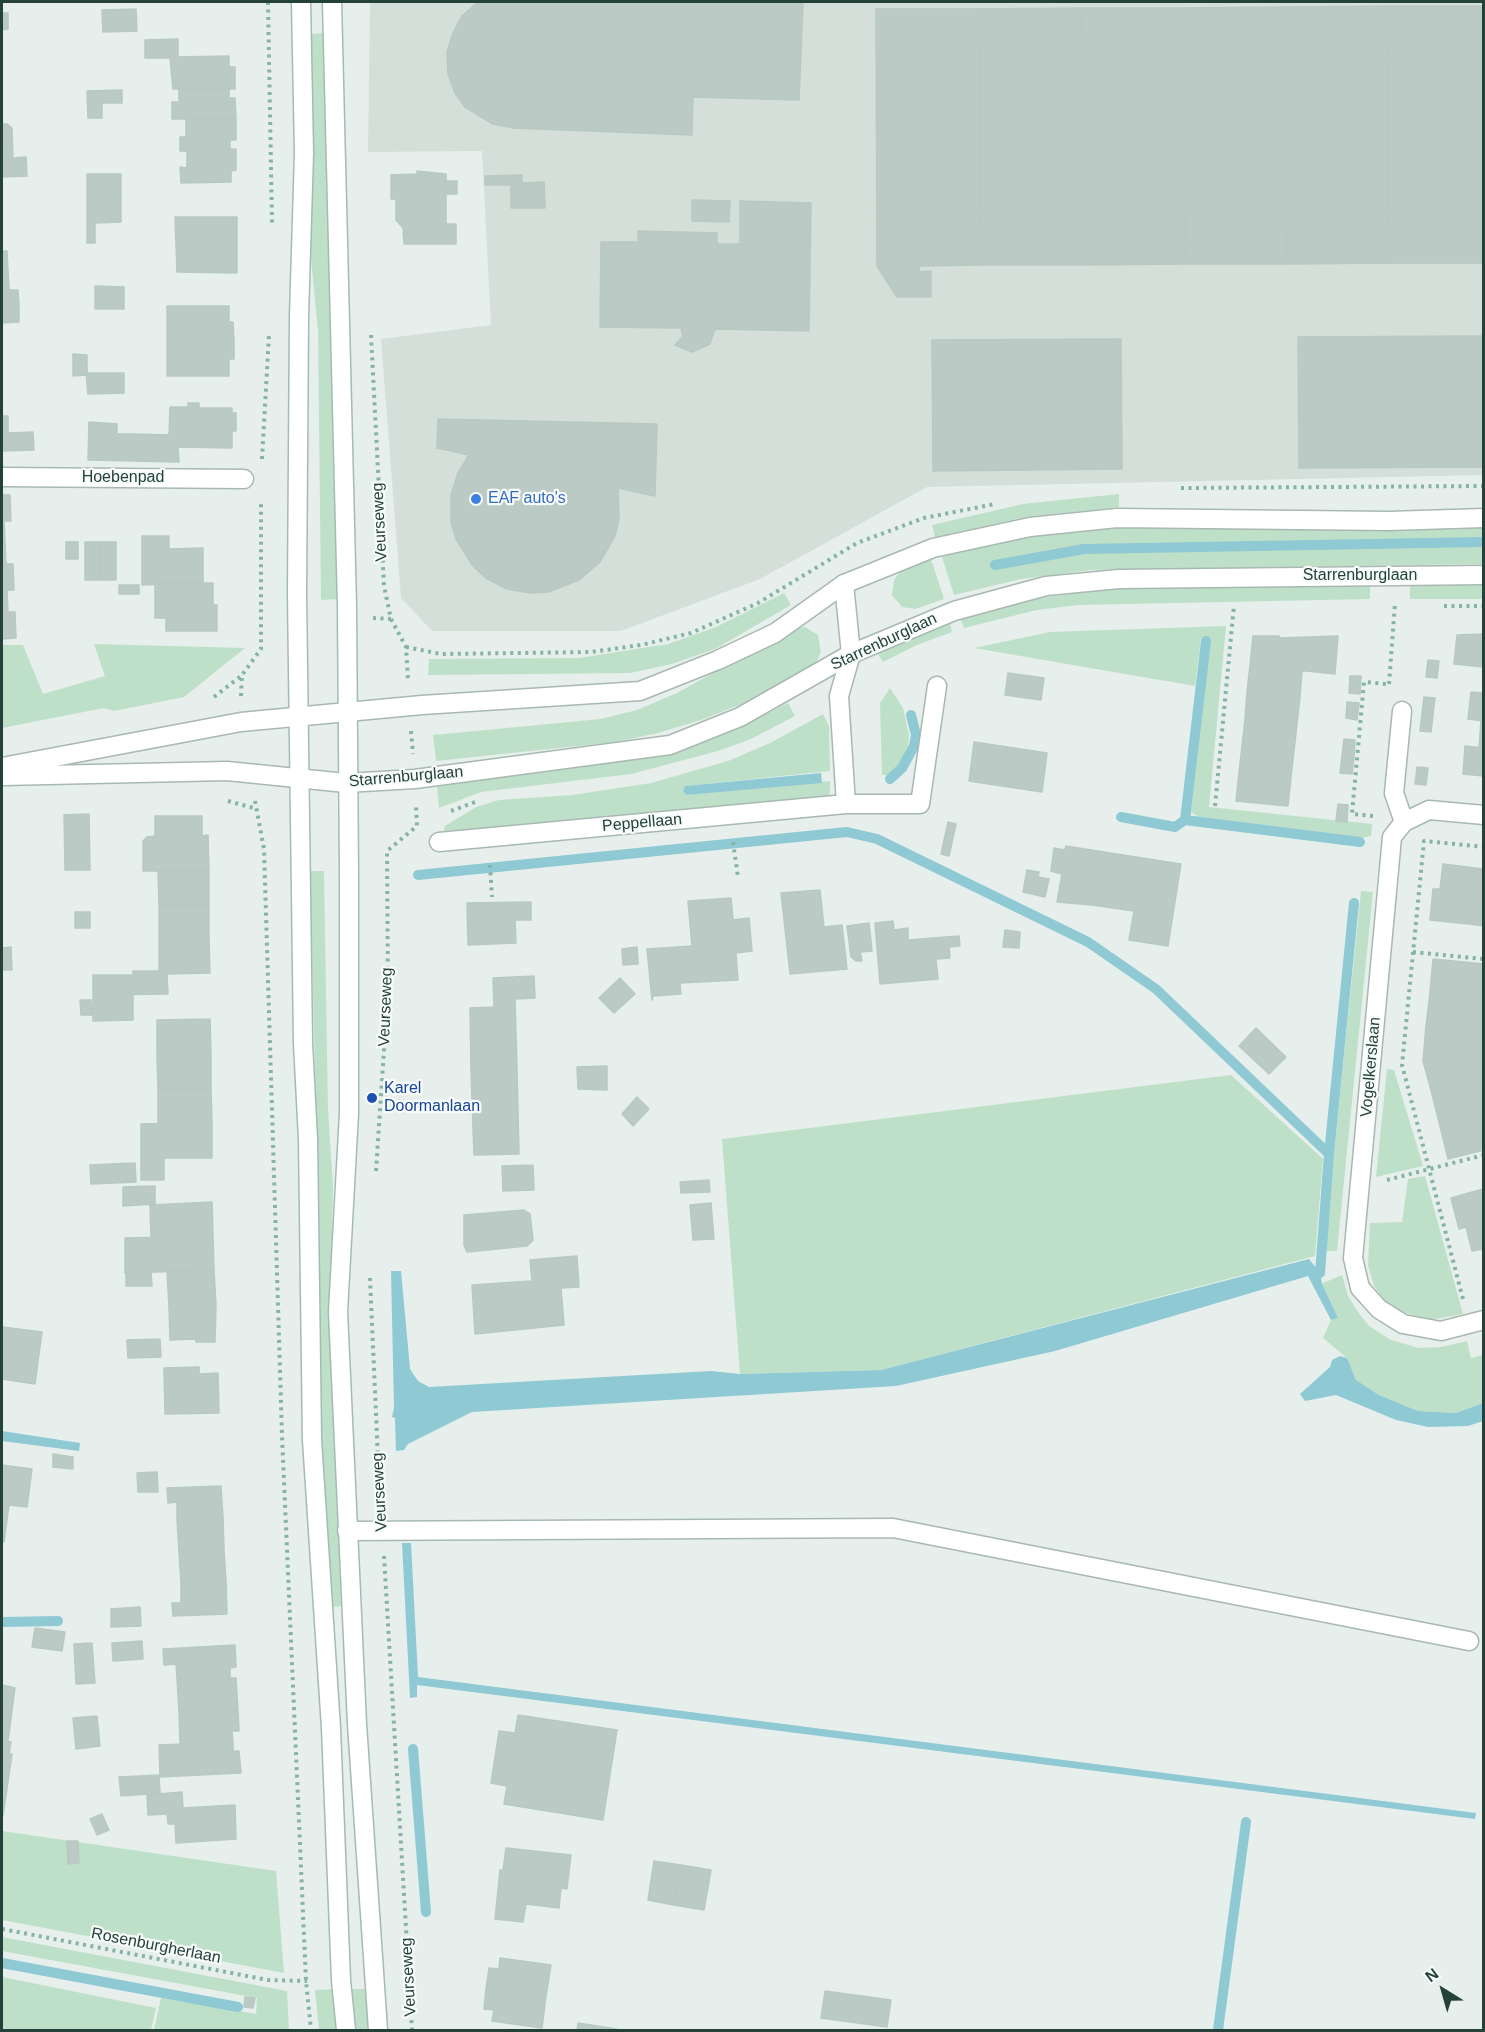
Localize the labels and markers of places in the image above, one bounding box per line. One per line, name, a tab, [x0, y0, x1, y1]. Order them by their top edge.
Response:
place label: EAF auto's	[488, 489, 566, 509]
marker: EAF auto's	[469, 492, 483, 506]
place label: Karel Doormanlaan	[384, 1079, 480, 1117]
marker: Karel Doormanlaan	[365, 1091, 379, 1105]

